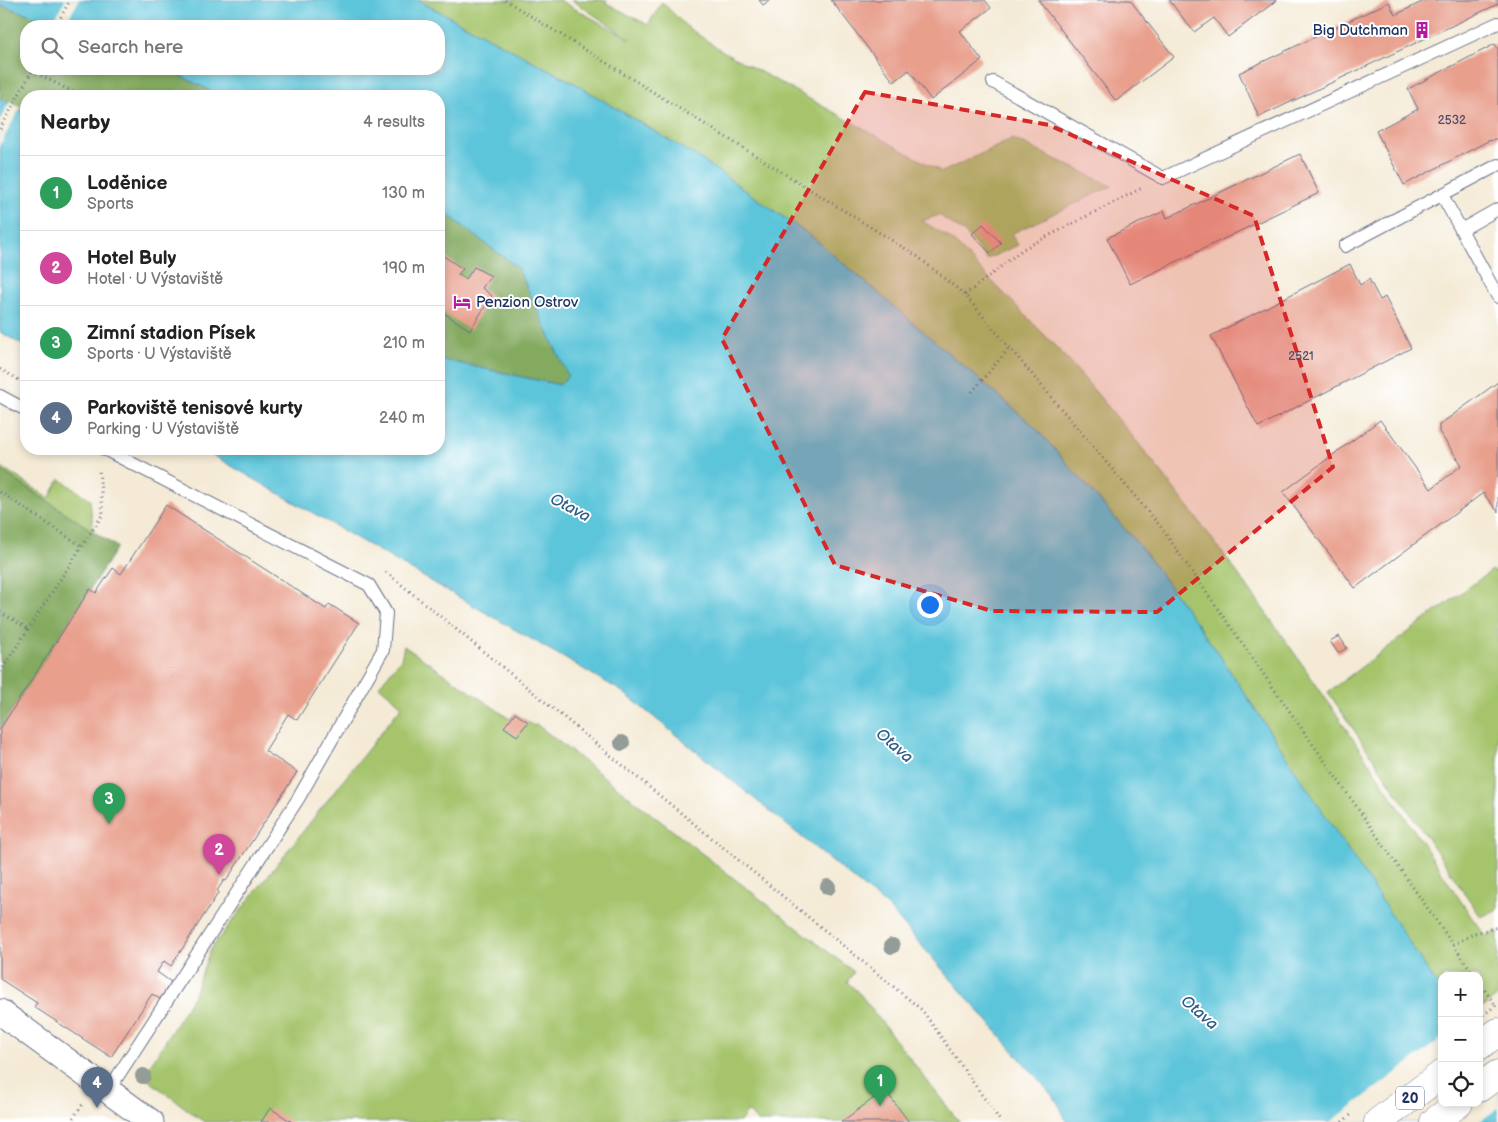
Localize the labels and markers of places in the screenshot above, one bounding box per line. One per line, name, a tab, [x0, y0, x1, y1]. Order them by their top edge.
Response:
building icon: Big Dutchman	[1412, 20, 1432, 40]
place label: Big Dutchman	[1312, 21, 1408, 40]
hotel icon: Penzion Ostrov	[452, 292, 472, 312]
place label: Penzion Ostrov	[476, 293, 579, 312]
pin: 3	[93, 783, 125, 824]
pin: 2	[203, 834, 235, 875]
pin: 1	[864, 1065, 896, 1106]
pin: 4	[81, 1067, 113, 1108]

